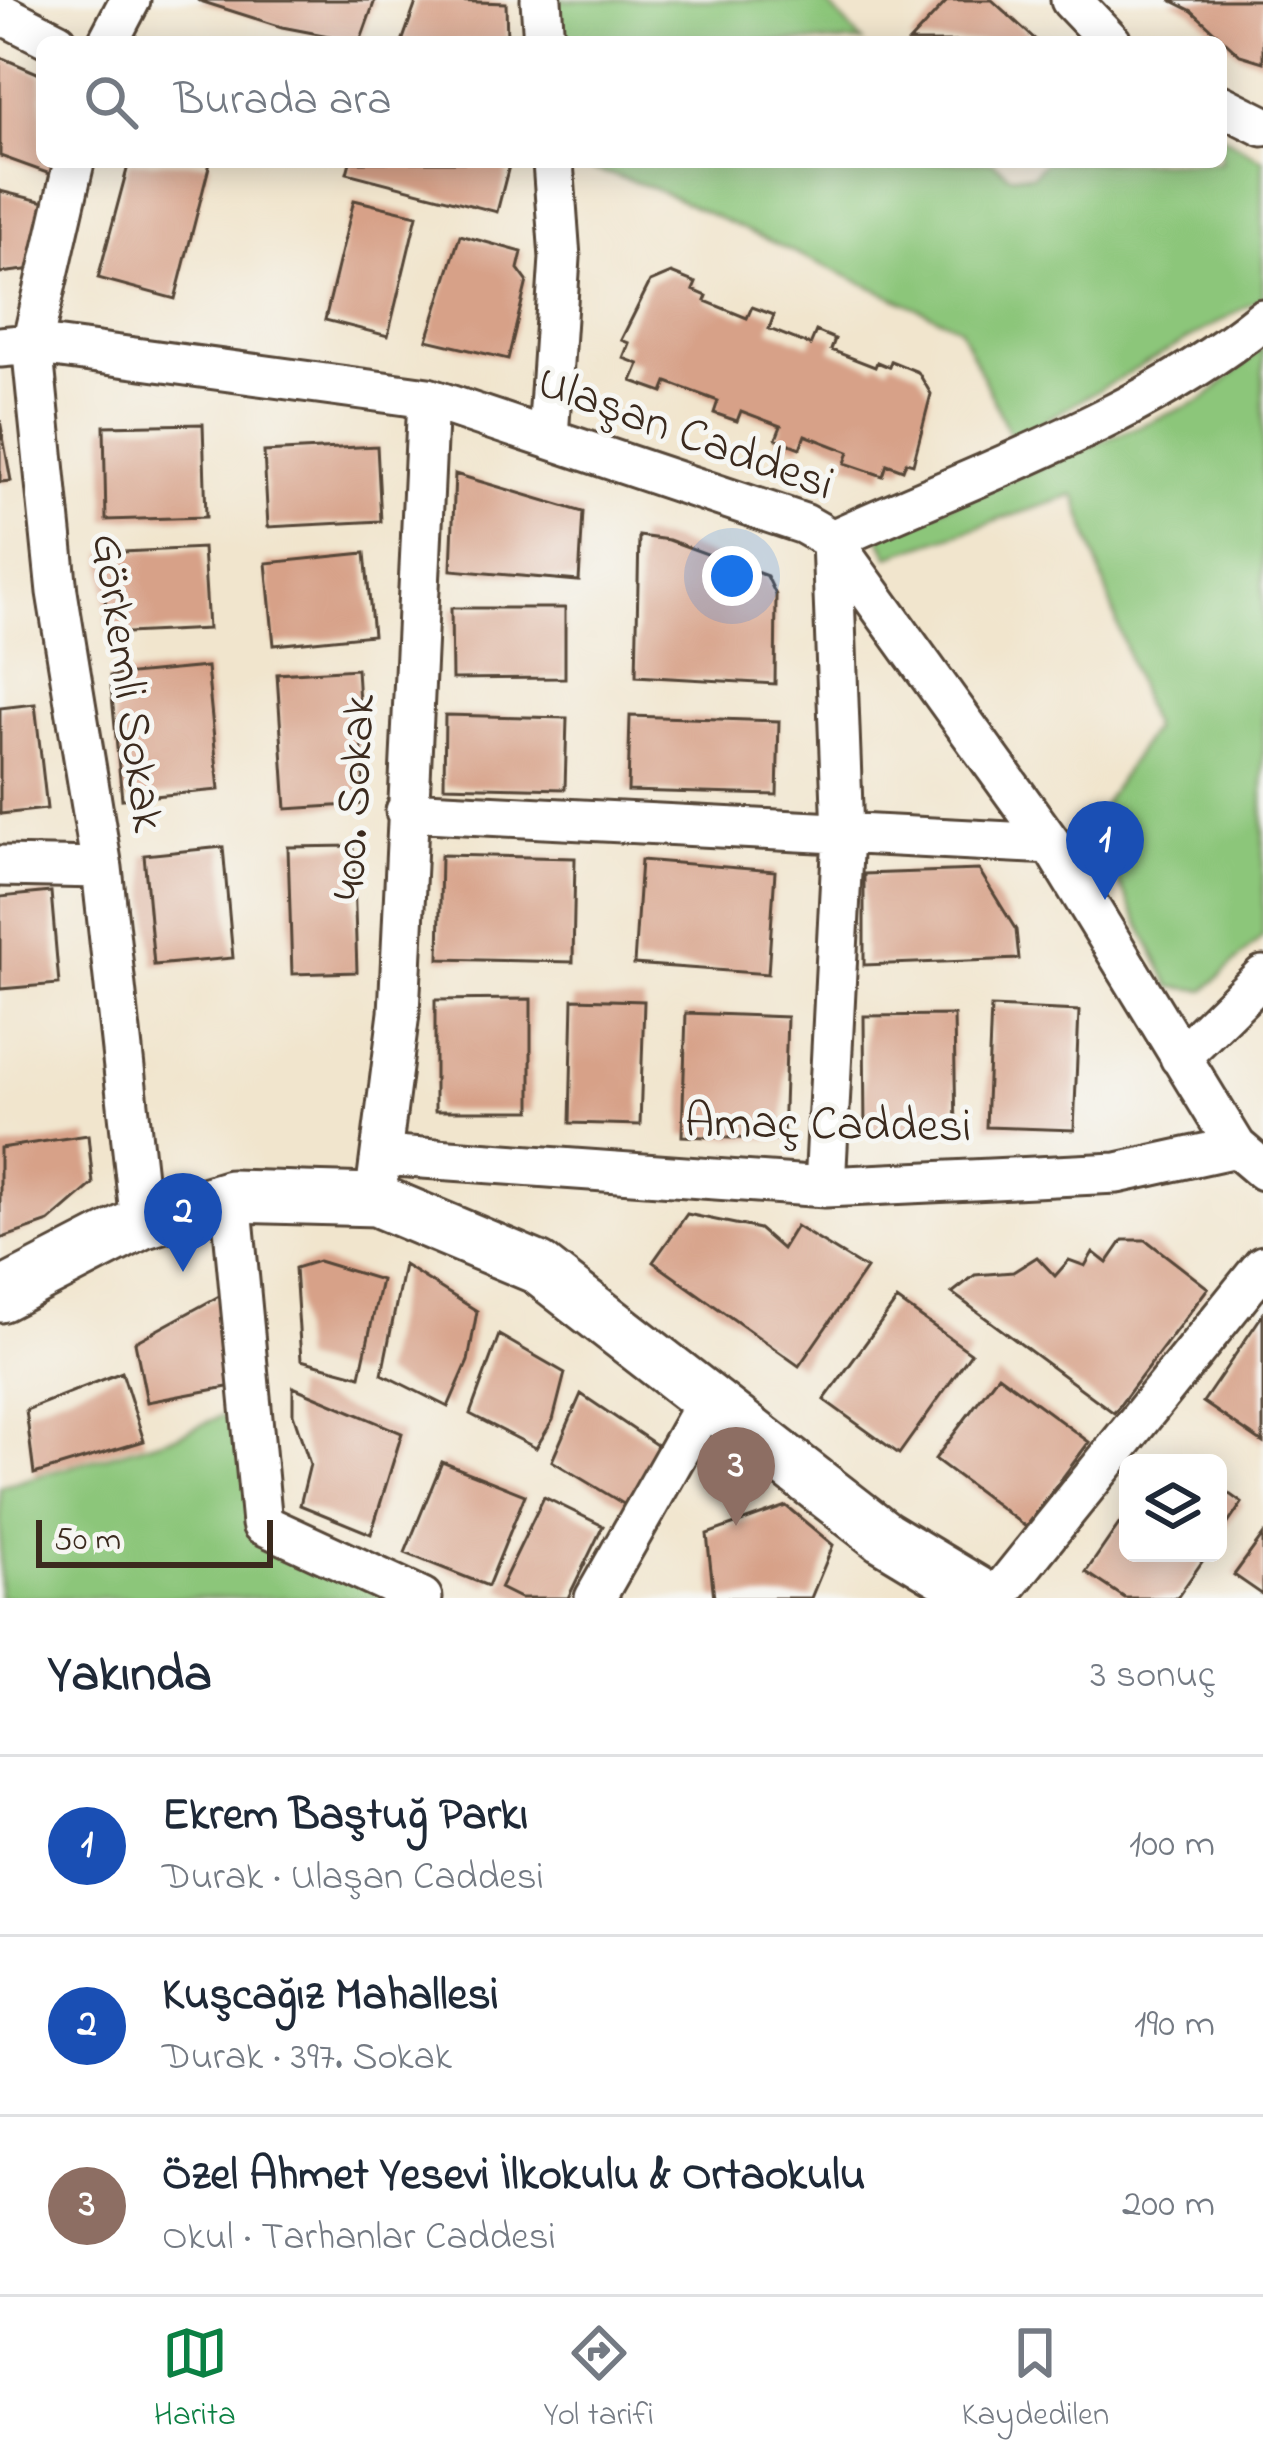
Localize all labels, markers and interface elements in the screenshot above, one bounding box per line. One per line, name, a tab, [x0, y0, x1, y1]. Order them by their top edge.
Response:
search box	[36, 36, 1227, 168]
icon: search	[78, 69, 144, 135]
text: Burada ara	[174, 69, 392, 135]
street label: Ulaşan Caddesi	[527, 349, 843, 521]
street label: Görkemli Sokak	[70, 529, 182, 838]
your location	[702, 546, 762, 606]
street label: 400. Sokak	[316, 692, 396, 901]
pin: 1	[1066, 801, 1144, 900]
street label: Amaç Caddesi	[684, 1089, 972, 1163]
pin: 2	[144, 1173, 222, 1272]
pin: 3	[697, 1427, 775, 1526]
map controls	[1119, 1454, 1227, 1562]
button: layers	[1119, 1454, 1227, 1562]
scale bar	[36, 1514, 273, 1567]
text: 50 m	[54, 1517, 121, 1565]
text: Yakında	[48, 1639, 212, 1714]
text: 3 sonuç	[1090, 1648, 1215, 1705]
text: Ekrem Baştuğ Parkı	[162, 1784, 528, 1850]
text: 1	[81, 1817, 93, 1874]
text: 100 m	[1129, 1817, 1215, 1874]
text: Durak · Ulaşan Caddesi	[162, 1850, 544, 1907]
text: Kuşcağız Mahallesi	[162, 1964, 499, 2030]
text: 2	[77, 1997, 97, 2054]
text: 190 m	[1134, 1997, 1215, 2054]
text: Durak · 397. Sokak	[162, 2030, 452, 2087]
text: Özel Ahmet Yesevi İlkokulu & Ortaokulu	[162, 2144, 865, 2210]
text: 3	[79, 2177, 95, 2234]
text: 200 m	[1122, 2177, 1215, 2234]
text: Okul · Tarhanlar Caddesi	[162, 2210, 556, 2267]
tab: Harita	[154, 2320, 236, 2440]
tab: Yol tarifi	[544, 2320, 654, 2440]
tab: Kaydedilen	[962, 2320, 1109, 2440]

